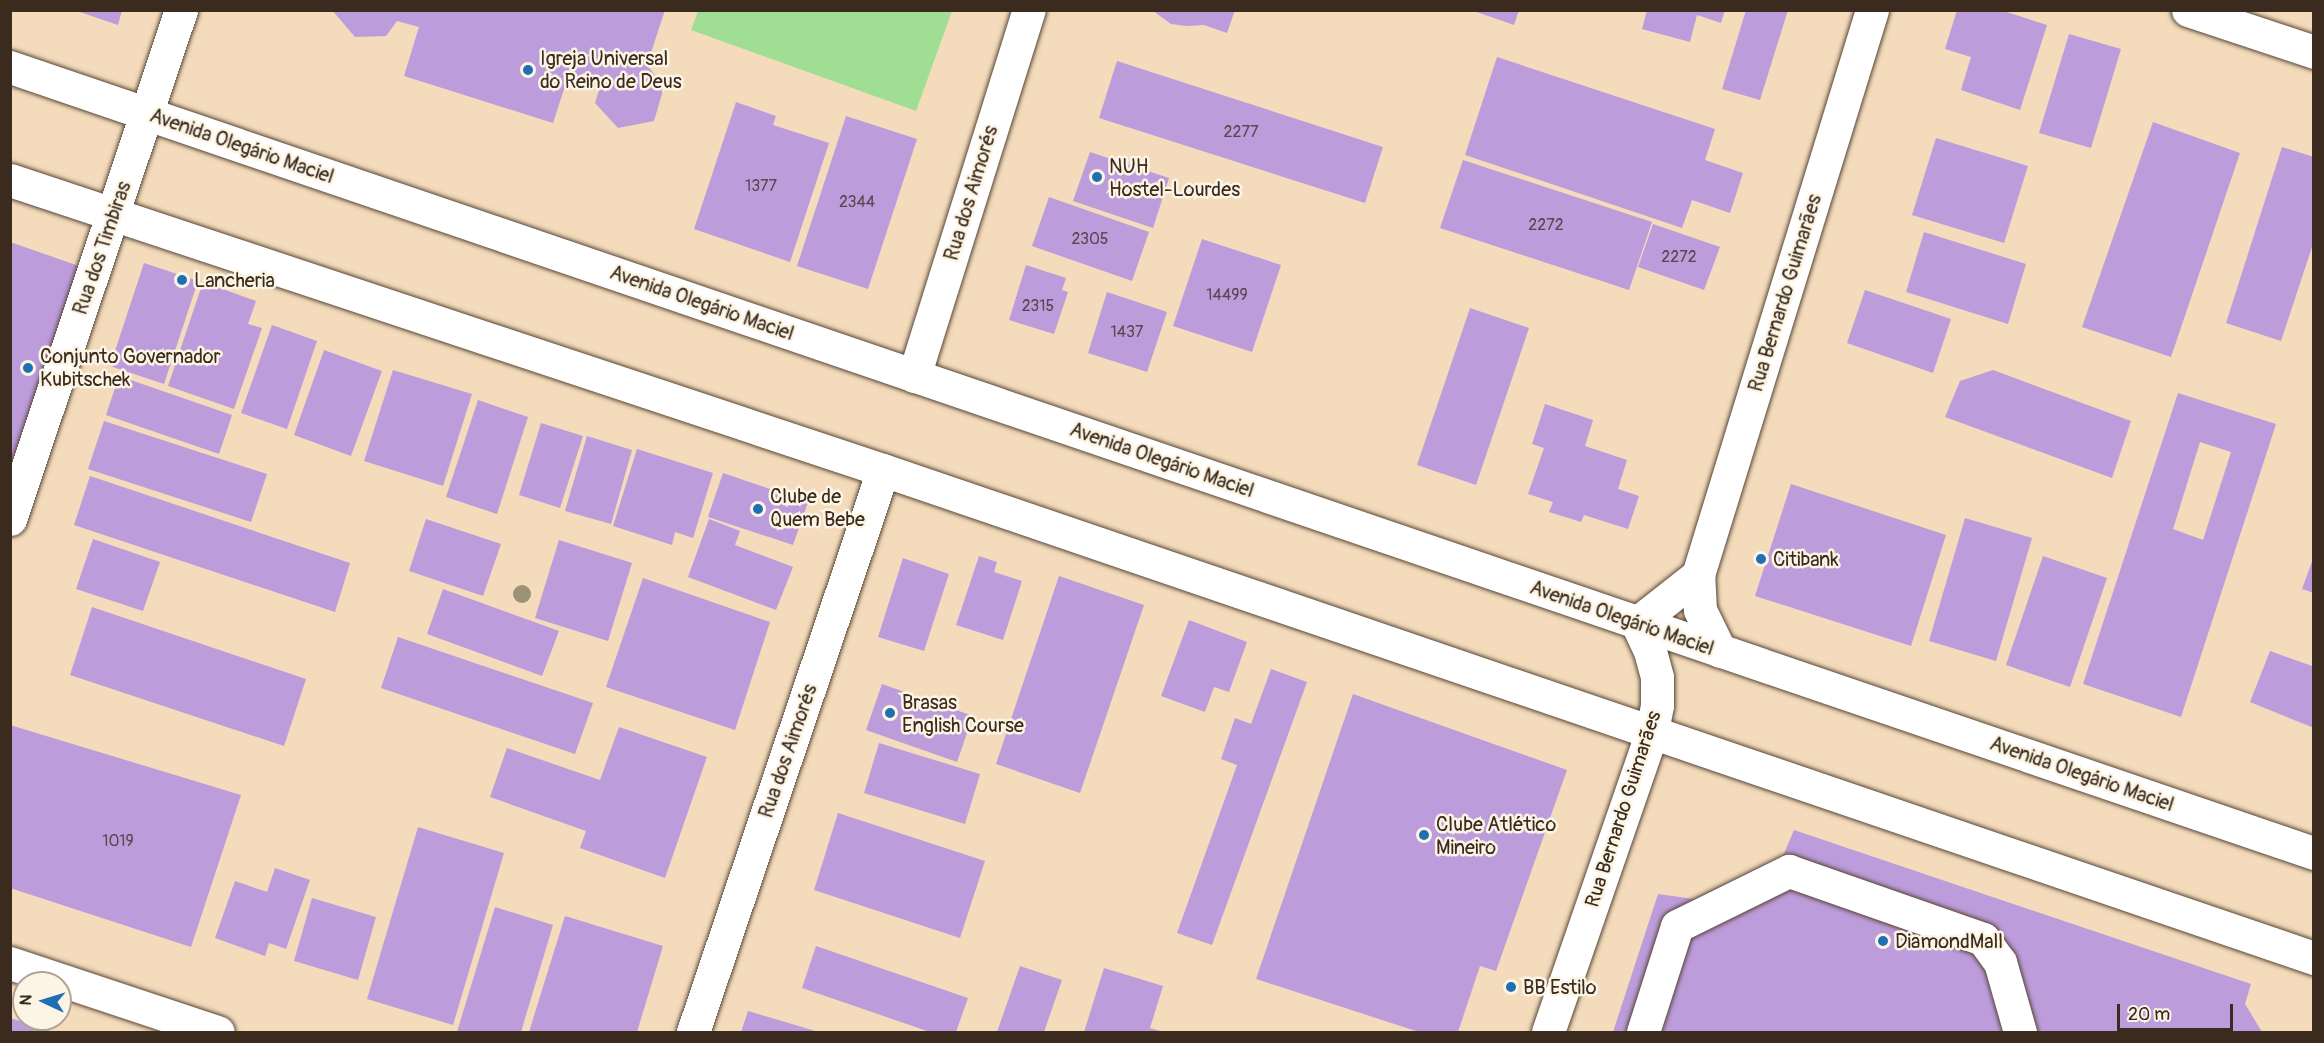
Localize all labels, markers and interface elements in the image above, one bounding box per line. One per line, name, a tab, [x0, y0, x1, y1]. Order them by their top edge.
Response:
place label: Igreja Universal do Reino de Deus	[540, 46, 682, 93]
marker: Igreja Universal do Reino de Deus	[521, 63, 535, 77]
street label: Avenida Olegário Maciel	[147, 103, 337, 189]
house number: 2277	[1224, 122, 1258, 142]
street label: Rua dos Aimorés	[939, 123, 1003, 263]
place label: NUH Hostel-Lourdes	[1109, 154, 1240, 201]
marker: NUH Hostel-Lourdes	[1090, 170, 1104, 184]
house number: 1377	[745, 176, 777, 196]
street label: Rua dos Timbiras	[68, 178, 136, 318]
street label: Rua Bernardo Guimarães	[1744, 191, 1826, 395]
house number: 2344	[839, 192, 875, 212]
house number: 2272	[1528, 215, 1564, 235]
house number: 2305	[1072, 229, 1108, 249]
house number: 2272	[1661, 247, 1697, 267]
street label: Avenida Olegário Maciel	[607, 260, 797, 346]
place label: Lancheria	[194, 268, 275, 292]
marker: Lancheria	[175, 273, 189, 287]
house number: 14499	[1206, 285, 1248, 305]
house number: 2315	[1022, 296, 1054, 316]
house number: 1437	[1111, 322, 1143, 342]
place label: Conjunto Governador Kubitschek	[40, 344, 221, 391]
marker: Conjunto Governador Kubitschek	[21, 361, 35, 375]
street label: Avenida Olegário Maciel	[1067, 417, 1257, 503]
place label: Clube de Quem Bebe	[770, 485, 865, 532]
marker: Clube de Quem Bebe	[751, 502, 765, 516]
place label: Citibank	[1773, 547, 1839, 571]
marker: Citibank	[1754, 552, 1768, 566]
street label: Avenida Olegário Maciel	[1527, 575, 1717, 661]
street label: Rua dos Aimorés	[754, 681, 822, 821]
place label: Brasas English Course	[902, 690, 1024, 737]
marker: Brasas English Course	[883, 706, 897, 720]
street label: Rua Bernardo Guimarães	[1580, 708, 1666, 910]
street label: Avenida Olegário Maciel	[1987, 731, 2177, 817]
place label: Clube Atlético Mineiro	[1436, 812, 1556, 859]
marker: Clube Atlético Mineiro	[1417, 828, 1431, 842]
house number: 1019	[102, 831, 134, 851]
place label: DiamondMall	[1895, 929, 2003, 953]
marker: DiamondMall	[1876, 934, 1890, 948]
north arrow	[12, 971, 72, 1031]
place label: BB Estilo	[1523, 975, 1596, 999]
marker: BB Estilo	[1504, 980, 1518, 994]
scale bar	[2120, 992, 2236, 1030]
text: N	[16, 994, 36, 1006]
text: 20 m	[2128, 1003, 2170, 1026]

